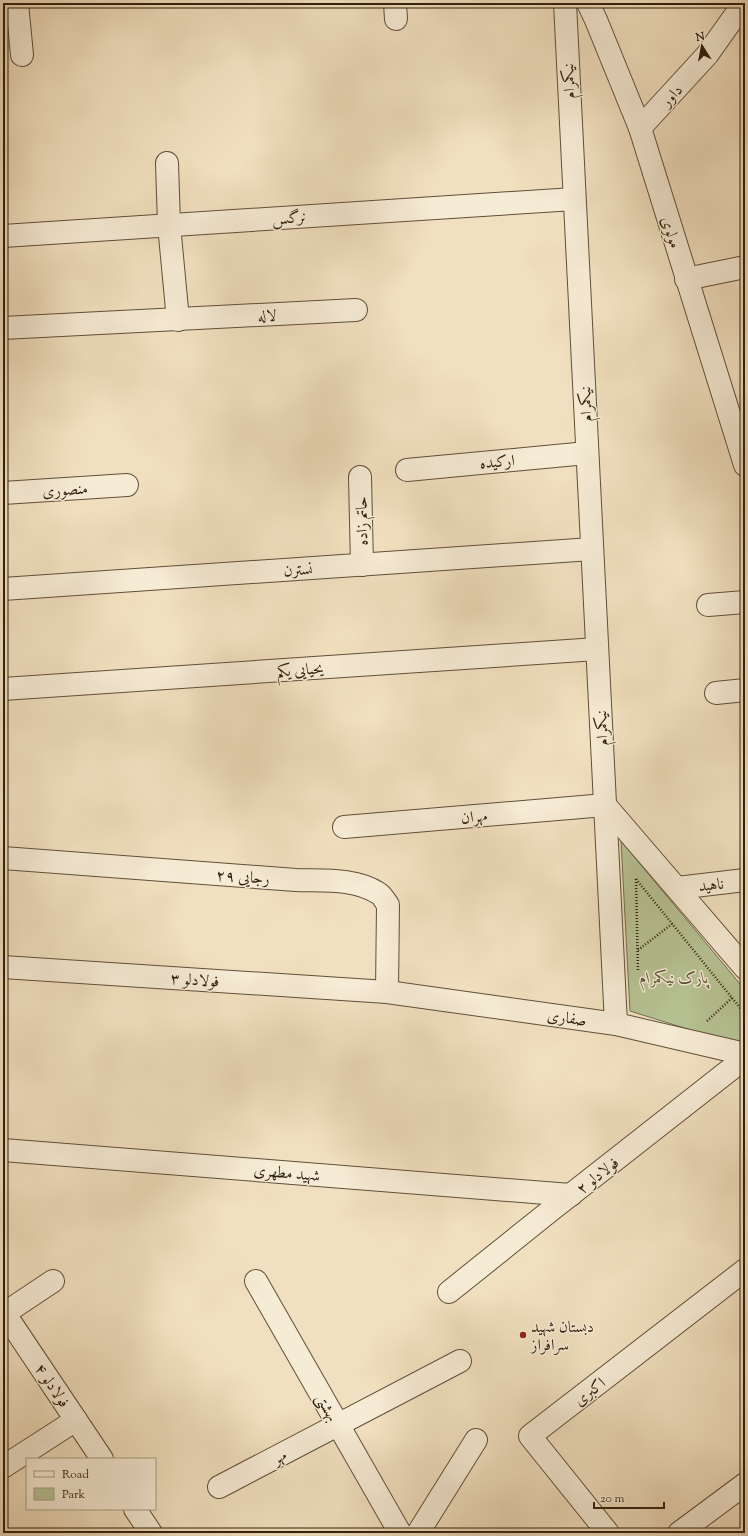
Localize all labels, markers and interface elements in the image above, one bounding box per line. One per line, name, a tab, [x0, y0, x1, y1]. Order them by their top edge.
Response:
north arrow	[682, 26, 722, 66]
text: N	[693, 28, 706, 46]
street label: نیکمرام	[558, 62, 584, 99]
street label: داور	[655, 80, 689, 115]
street label: نرگس	[271, 207, 307, 232]
street label: مولوی	[654, 214, 686, 252]
street label: لاله	[257, 306, 277, 329]
street label: نیکمرام	[575, 385, 601, 422]
street label: ارکیده	[479, 450, 516, 476]
street label: منصوری	[42, 478, 89, 505]
street label: حاتم زاده	[352, 496, 376, 546]
street label: نسترن	[283, 559, 314, 584]
street label: یحیایی یکم	[276, 658, 325, 687]
street label: نیکمرام	[591, 709, 617, 746]
street label: مهران	[460, 806, 488, 831]
street label: رجایی ۲۹	[215, 865, 270, 892]
street label: ناهید	[697, 874, 725, 899]
street label: فولادلو ۳	[170, 968, 220, 995]
park label: پارک نیکمرام	[639, 968, 711, 992]
street label: صفاری	[545, 1005, 588, 1034]
street label: فولادلو ۲	[572, 1153, 625, 1201]
street label: شهید مطهری	[253, 1160, 321, 1189]
place label: دبستان شهید سرافراز	[529, 1317, 594, 1358]
marker: دبستان شهید سرافراز	[518, 1330, 528, 1340]
street label: فولادلو ۴	[28, 1360, 74, 1413]
street label: اکبری	[570, 1373, 611, 1413]
street label: بهشتی	[309, 1390, 343, 1427]
street label: مهر	[267, 1445, 292, 1473]
legend	[26, 1458, 156, 1510]
text: Road	[62, 1466, 89, 1484]
scale bar	[594, 1484, 664, 1510]
text: Park	[62, 1486, 85, 1504]
text: 20 m	[600, 1490, 625, 1508]

